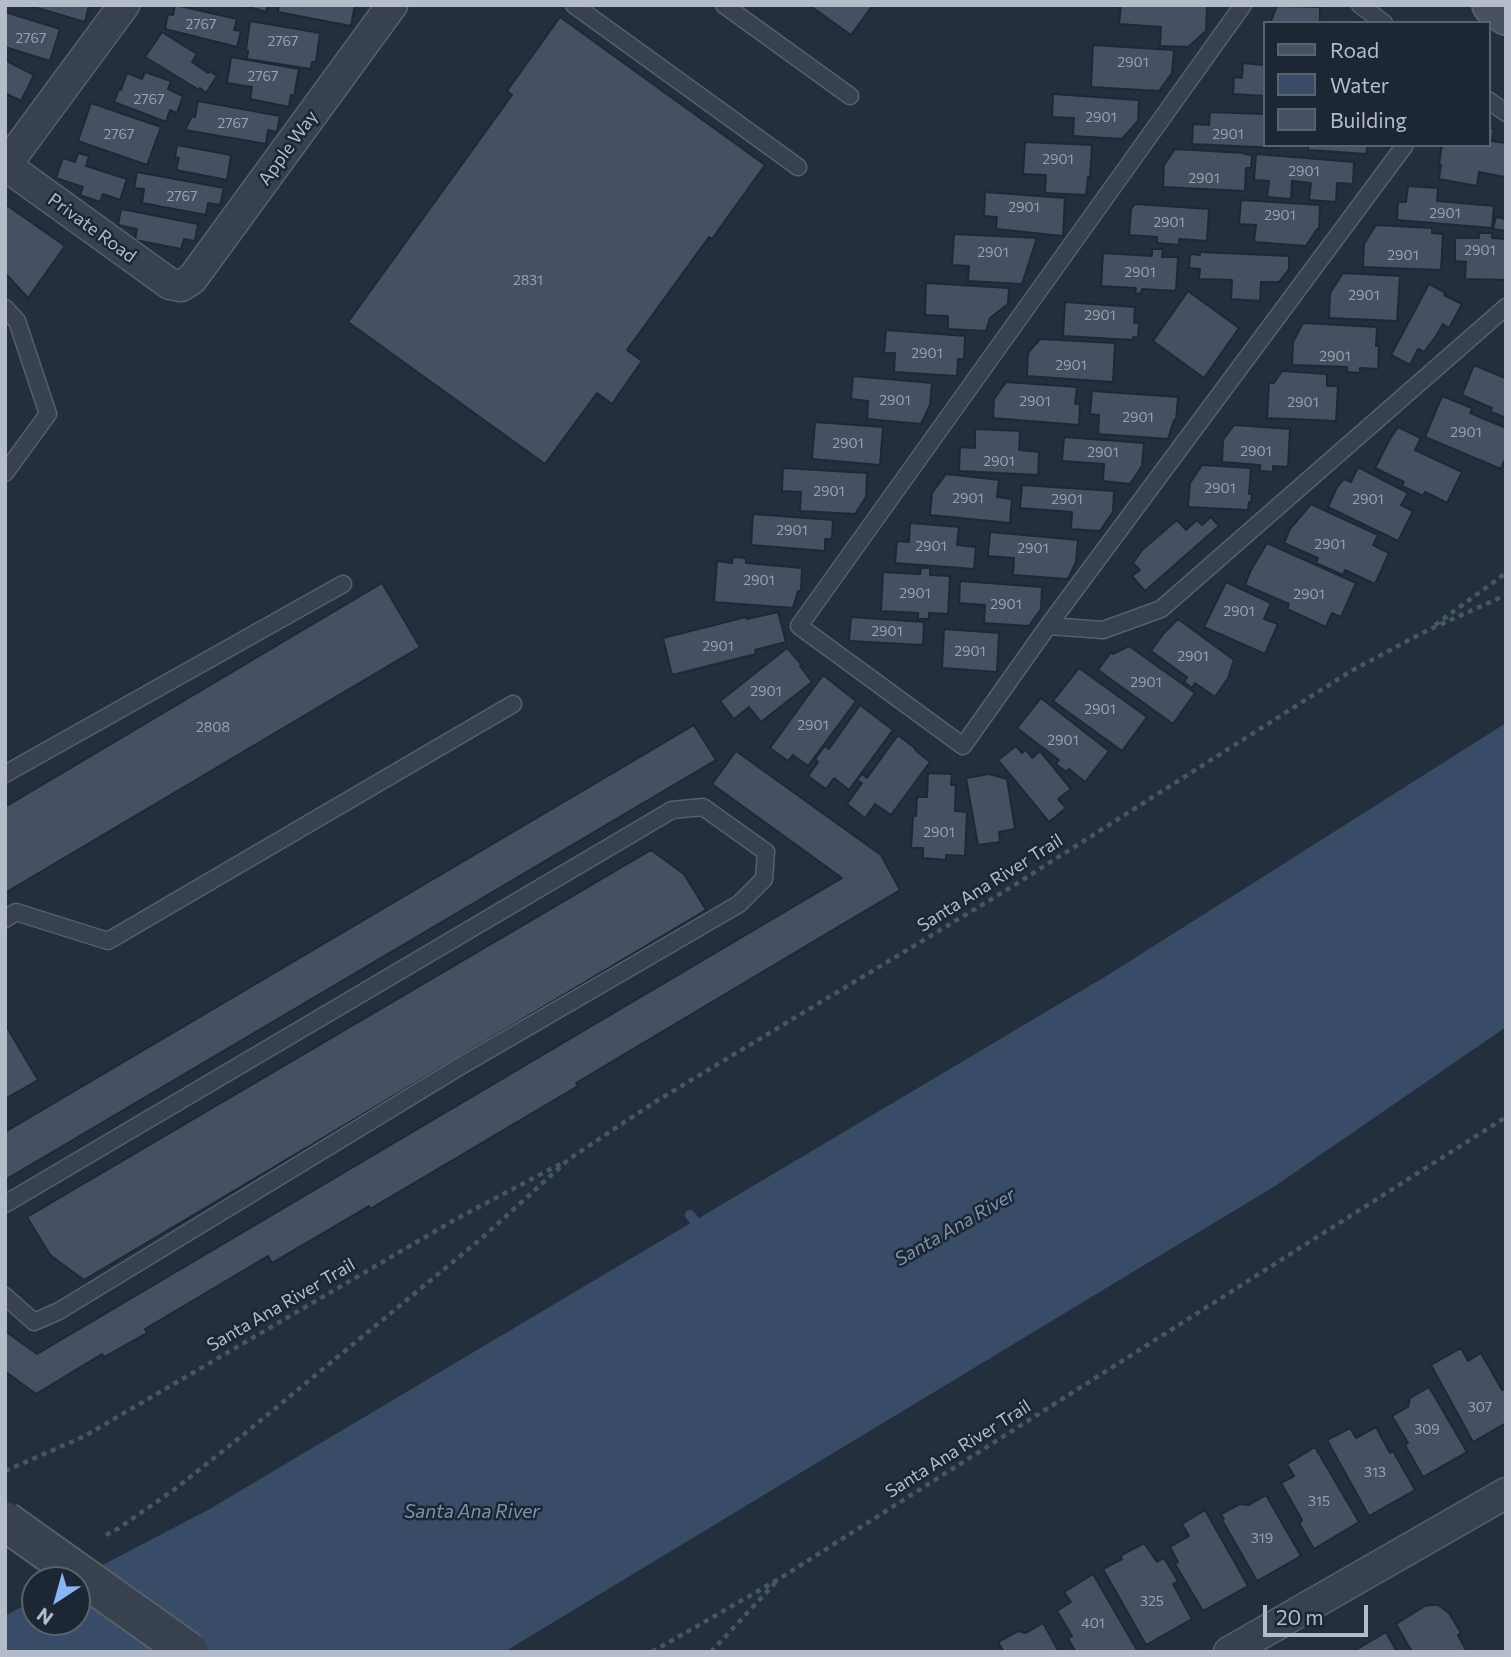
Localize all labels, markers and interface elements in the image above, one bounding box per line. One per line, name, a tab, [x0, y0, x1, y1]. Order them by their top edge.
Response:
house number: 2767	[186, 16, 216, 32]
legend	[1262, 21, 1490, 147]
house number: 2767	[16, 30, 46, 46]
house number: 2767	[268, 33, 298, 49]
text: Road	[1330, 37, 1379, 62]
house number: 2901	[1117, 54, 1149, 70]
house number: 2767	[248, 68, 278, 84]
text: Water	[1330, 72, 1389, 97]
house number: 2767	[134, 91, 164, 107]
street label: Apple Way	[254, 106, 322, 190]
text: Building	[1330, 107, 1407, 132]
house number: 2901	[1085, 109, 1117, 125]
house number: 2767	[218, 115, 248, 131]
house number: 2767	[104, 126, 134, 142]
house number: 2901	[1212, 126, 1244, 142]
house number: 2901	[1042, 151, 1074, 167]
house number: 2901	[1288, 163, 1320, 179]
house number: 2901	[1188, 170, 1220, 186]
house number: 2767	[167, 188, 197, 204]
street label: Private Road	[44, 189, 140, 267]
house number: 2901	[1008, 199, 1040, 215]
house number: 2901	[1429, 205, 1461, 221]
house number: 2901	[1264, 207, 1296, 223]
house number: 2901	[1153, 214, 1185, 230]
house number: 2901	[1464, 242, 1496, 258]
house number: 2901	[977, 244, 1009, 260]
house number: 2901	[1387, 247, 1419, 263]
house number: 2901	[1124, 264, 1156, 280]
house number: 2831	[513, 272, 543, 288]
house number: 2901	[1348, 287, 1380, 303]
house number: 2901	[1084, 307, 1116, 323]
house number: 2901	[911, 345, 943, 361]
house number: 2901	[1319, 348, 1351, 364]
house number: 2901	[1055, 357, 1087, 373]
house number: 2901	[879, 392, 911, 408]
house number: 2901	[1019, 393, 1051, 409]
house number: 2901	[1287, 394, 1319, 410]
house number: 2901	[1122, 409, 1154, 425]
house number: 2901	[1450, 424, 1482, 440]
house number: 2901	[832, 435, 864, 451]
house number: 2901	[1240, 443, 1272, 459]
house number: 2901	[1087, 444, 1119, 460]
house number: 2901	[983, 453, 1015, 469]
house number: 2901	[1204, 480, 1236, 496]
house number: 2901	[813, 483, 845, 499]
house number: 2901	[952, 490, 984, 506]
house number: 2901	[1051, 491, 1083, 507]
house number: 2901	[1352, 491, 1384, 507]
house number: 2901	[776, 522, 808, 538]
house number: 2901	[1314, 536, 1346, 552]
house number: 2901	[915, 538, 947, 554]
house number: 2901	[1017, 540, 1049, 556]
house number: 2901	[743, 572, 775, 588]
house number: 2901	[899, 585, 931, 601]
house number: 2901	[1293, 586, 1325, 602]
house number: 2901	[990, 596, 1022, 612]
house number: 2901	[1223, 603, 1255, 619]
house number: 2901	[871, 623, 903, 639]
house number: 2901	[702, 638, 734, 654]
house number: 2901	[954, 643, 986, 659]
house number: 2901	[1177, 648, 1209, 664]
house number: 2901	[1130, 674, 1162, 690]
house number: 2901	[750, 683, 782, 699]
house number: 2901	[1084, 701, 1116, 717]
house number: 2901	[797, 717, 829, 733]
house number: 2808	[196, 719, 230, 735]
house number: 2901	[1047, 732, 1079, 748]
house number: 2901	[923, 824, 955, 840]
street label: Santa Ana River Trail	[913, 829, 1067, 937]
water label: Santa Ana River	[891, 1183, 1019, 1271]
street label: Santa Ana River Trail	[203, 1254, 359, 1356]
street label: Santa Ana River Trail	[881, 1395, 1035, 1503]
house number: 307	[1468, 1399, 1492, 1415]
house number: 309	[1414, 1421, 1440, 1437]
house number: 313	[1364, 1464, 1386, 1480]
house number: 315	[1308, 1493, 1330, 1509]
water label: Santa Ana River	[404, 1501, 540, 1523]
house number: 319	[1251, 1530, 1273, 1546]
north arrow	[21, 1566, 91, 1636]
scale bar	[1266, 1590, 1371, 1634]
house number: 325	[1140, 1593, 1164, 1609]
text: N	[32, 1603, 57, 1630]
text: 20 m	[1276, 1604, 1324, 1629]
house number: 401	[1081, 1615, 1105, 1631]

